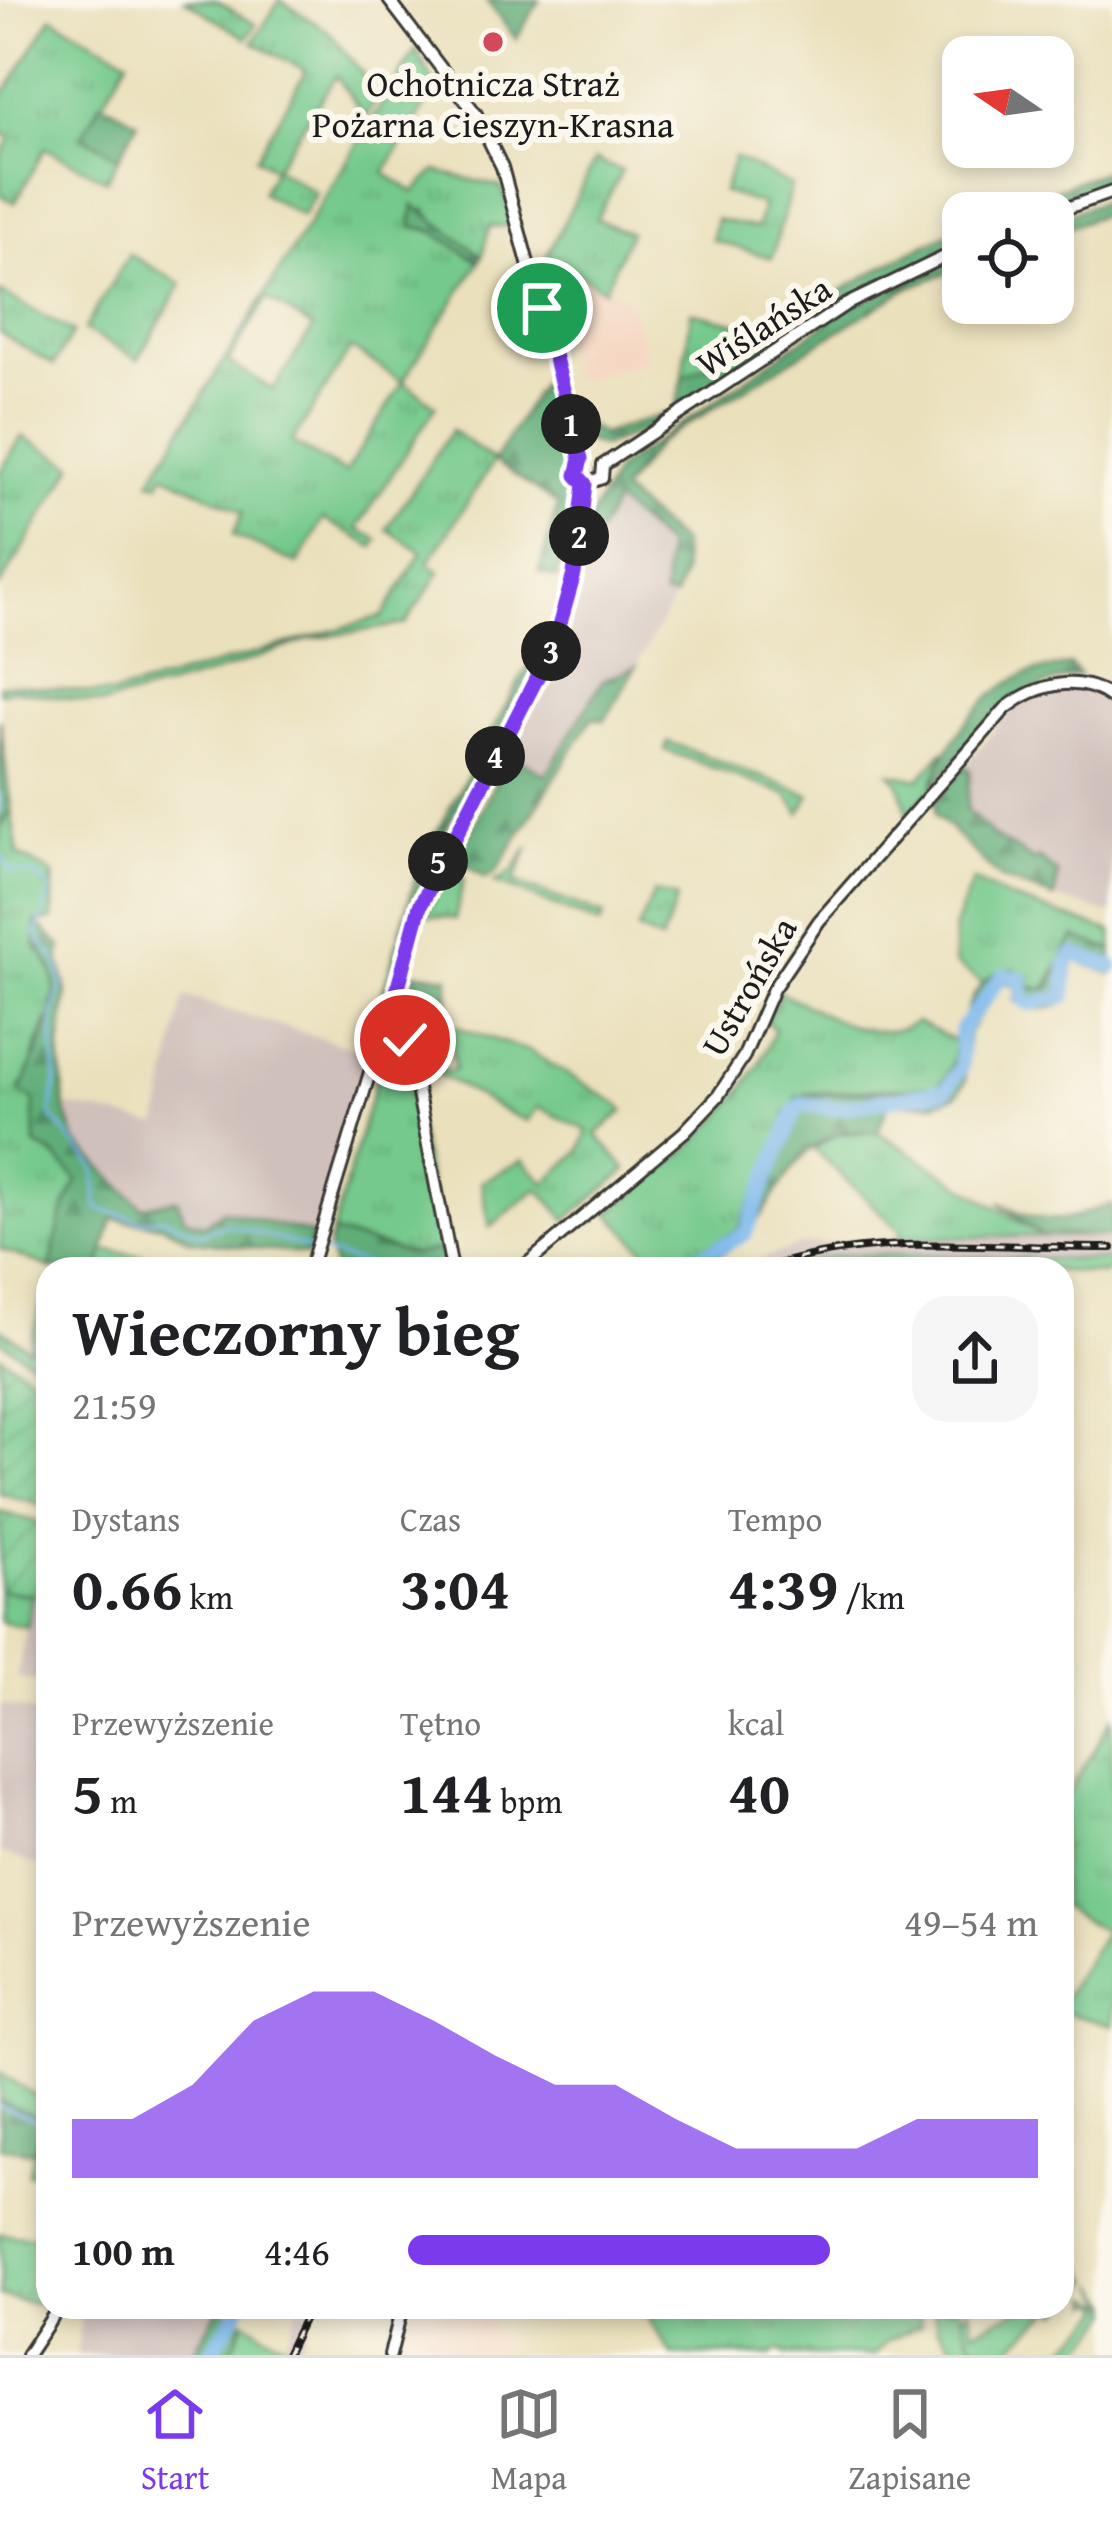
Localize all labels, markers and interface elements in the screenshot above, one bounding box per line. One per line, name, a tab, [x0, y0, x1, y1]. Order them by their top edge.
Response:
marker: Ochotnicza Straż Pożarna Cieszyn-Krasna	[480, 29, 506, 55]
north arrow	[942, 36, 1074, 168]
map controls	[942, 36, 1074, 324]
place label: Ochotnicza Straż Pożarna Cieszyn-Krasna	[312, 56, 674, 150]
button: locate	[942, 192, 1074, 324]
pin	[491, 257, 593, 359]
street label: Wiślańska	[685, 261, 841, 389]
icon: arrive	[509, 275, 575, 341]
pin: 1	[541, 394, 601, 454]
text: 1	[562, 400, 580, 448]
pin: 2	[549, 506, 609, 566]
text: 2	[570, 512, 588, 560]
pin: 3	[521, 621, 581, 681]
text: 3	[542, 627, 560, 675]
pin: 4	[465, 726, 525, 786]
text: 4	[486, 732, 504, 780]
pin: 5	[408, 831, 468, 891]
text: 5	[429, 837, 447, 885]
street label: Ustrońska	[687, 906, 809, 1066]
pin	[354, 989, 456, 1091]
icon: check	[372, 1007, 438, 1073]
text: Wieczorny bieg	[72, 1282, 519, 1379]
button: share	[912, 1296, 1038, 1422]
text: 21:59	[72, 1376, 157, 1433]
text: Dystans	[72, 1495, 180, 1543]
text: Czas	[400, 1495, 461, 1543]
text: Tempo	[728, 1495, 822, 1543]
text: 0.66	[72, 1543, 182, 1631]
text: 3:04	[400, 1543, 510, 1631]
text: 4:39	[728, 1543, 838, 1631]
text: km	[182, 1573, 233, 1621]
text: /km	[838, 1573, 905, 1621]
text: Przewyższenie	[72, 1699, 274, 1747]
text: Tętno	[400, 1699, 481, 1747]
text: kcal	[728, 1699, 784, 1747]
text: 5	[72, 1747, 103, 1835]
text: 144	[400, 1747, 493, 1835]
text: 40	[728, 1747, 790, 1835]
text: m	[103, 1777, 137, 1825]
text: bpm	[493, 1777, 562, 1825]
text: Przewyższenie	[72, 1893, 311, 1950]
text: 49–54 m	[904, 1893, 1038, 1950]
text: 100 m	[72, 2222, 175, 2279]
text: 4:46	[264, 2222, 330, 2279]
tab: Start	[141, 2381, 209, 2501]
tab: Mapa	[491, 2381, 567, 2501]
tab: Zapisane	[848, 2381, 971, 2501]

